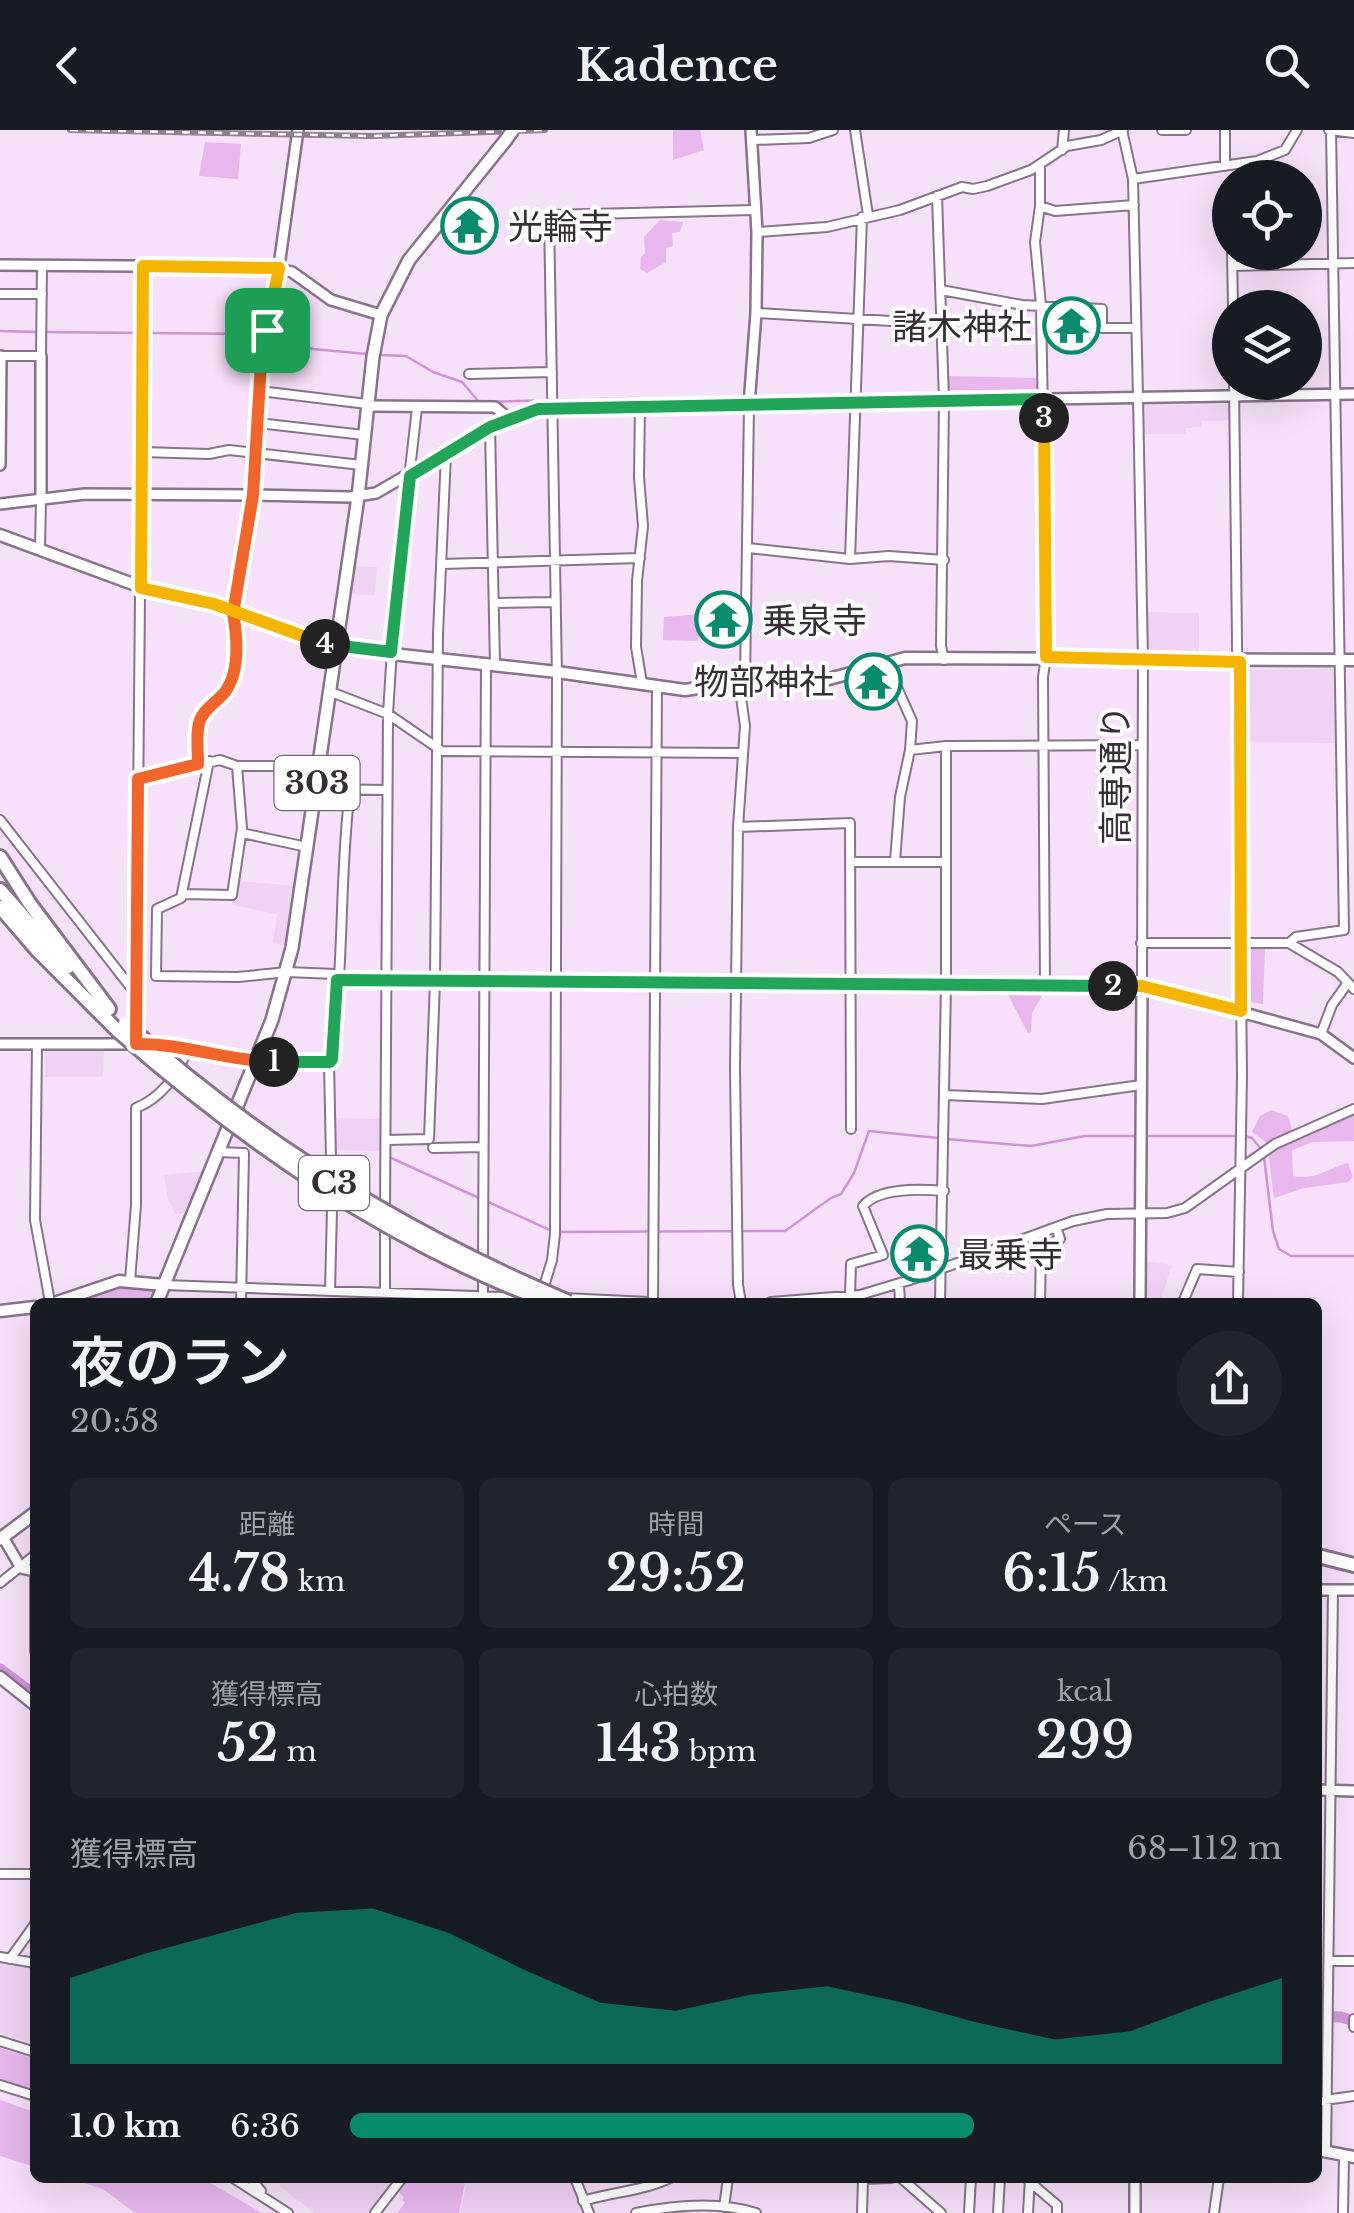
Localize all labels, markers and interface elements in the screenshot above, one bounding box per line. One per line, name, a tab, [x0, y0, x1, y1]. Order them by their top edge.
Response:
text: Kadence	[576, 37, 778, 93]
icon: back	[40, 38, 95, 93]
icon: search	[1259, 38, 1314, 93]
map controls	[1212, 160, 1322, 400]
button: locate	[1212, 160, 1322, 270]
temple icon: 光輪寺	[439, 196, 499, 256]
place label: 光輪寺	[508, 205, 613, 248]
pin	[225, 288, 310, 373]
button: layers	[1212, 290, 1322, 400]
temple icon: 諸木神社	[1041, 296, 1101, 356]
icon: arrive	[240, 303, 295, 358]
place label: 諸木神社	[892, 305, 1032, 348]
pin: 3	[1019, 393, 1069, 443]
text: 3	[1035, 400, 1053, 435]
temple icon: 乗泉寺	[693, 590, 753, 650]
place label: 乗泉寺	[762, 599, 867, 642]
pin: 4	[300, 619, 350, 669]
text: 4	[316, 626, 334, 661]
temple icon: 物部神社	[843, 651, 903, 711]
place label: 物部神社	[694, 660, 834, 703]
street label: 高専通り	[1094, 705, 1137, 845]
road number: 303	[274, 756, 360, 810]
pin: 2	[1088, 961, 1138, 1011]
text: 2	[1104, 968, 1122, 1003]
pin: 1	[249, 1037, 299, 1087]
text: 1	[268, 1044, 280, 1079]
road number: C3	[299, 1156, 369, 1210]
temple icon: 最乗寺	[889, 1224, 949, 1284]
place label: 最乗寺	[958, 1233, 1063, 1276]
text: 夜のラン	[70, 1329, 290, 1397]
button: share	[1177, 1331, 1282, 1436]
text: 20:58	[70, 1401, 159, 1441]
text: 距離	[239, 1507, 295, 1542]
text: 時間	[648, 1507, 704, 1542]
text: ペース	[1044, 1507, 1126, 1542]
text: 4.78	[189, 1542, 290, 1605]
text: 29:52	[606, 1542, 746, 1605]
text: 6:15	[1002, 1542, 1101, 1605]
text: km	[290, 1564, 345, 1599]
text: /km	[1101, 1564, 1168, 1599]
text: kcal	[1057, 1674, 1113, 1709]
text: 獲得標高	[211, 1677, 323, 1712]
text: 心拍数	[634, 1677, 718, 1712]
text: 299	[1036, 1709, 1134, 1772]
text: 52	[217, 1712, 279, 1775]
text: 143	[596, 1712, 681, 1775]
text: m	[279, 1734, 317, 1769]
text: bpm	[681, 1734, 756, 1769]
text: 68–112 m	[1127, 1828, 1282, 1868]
text: 獲得標高	[70, 1834, 198, 1874]
text: 1.0 km	[70, 2106, 181, 2146]
text: 6:36	[230, 2106, 300, 2146]

